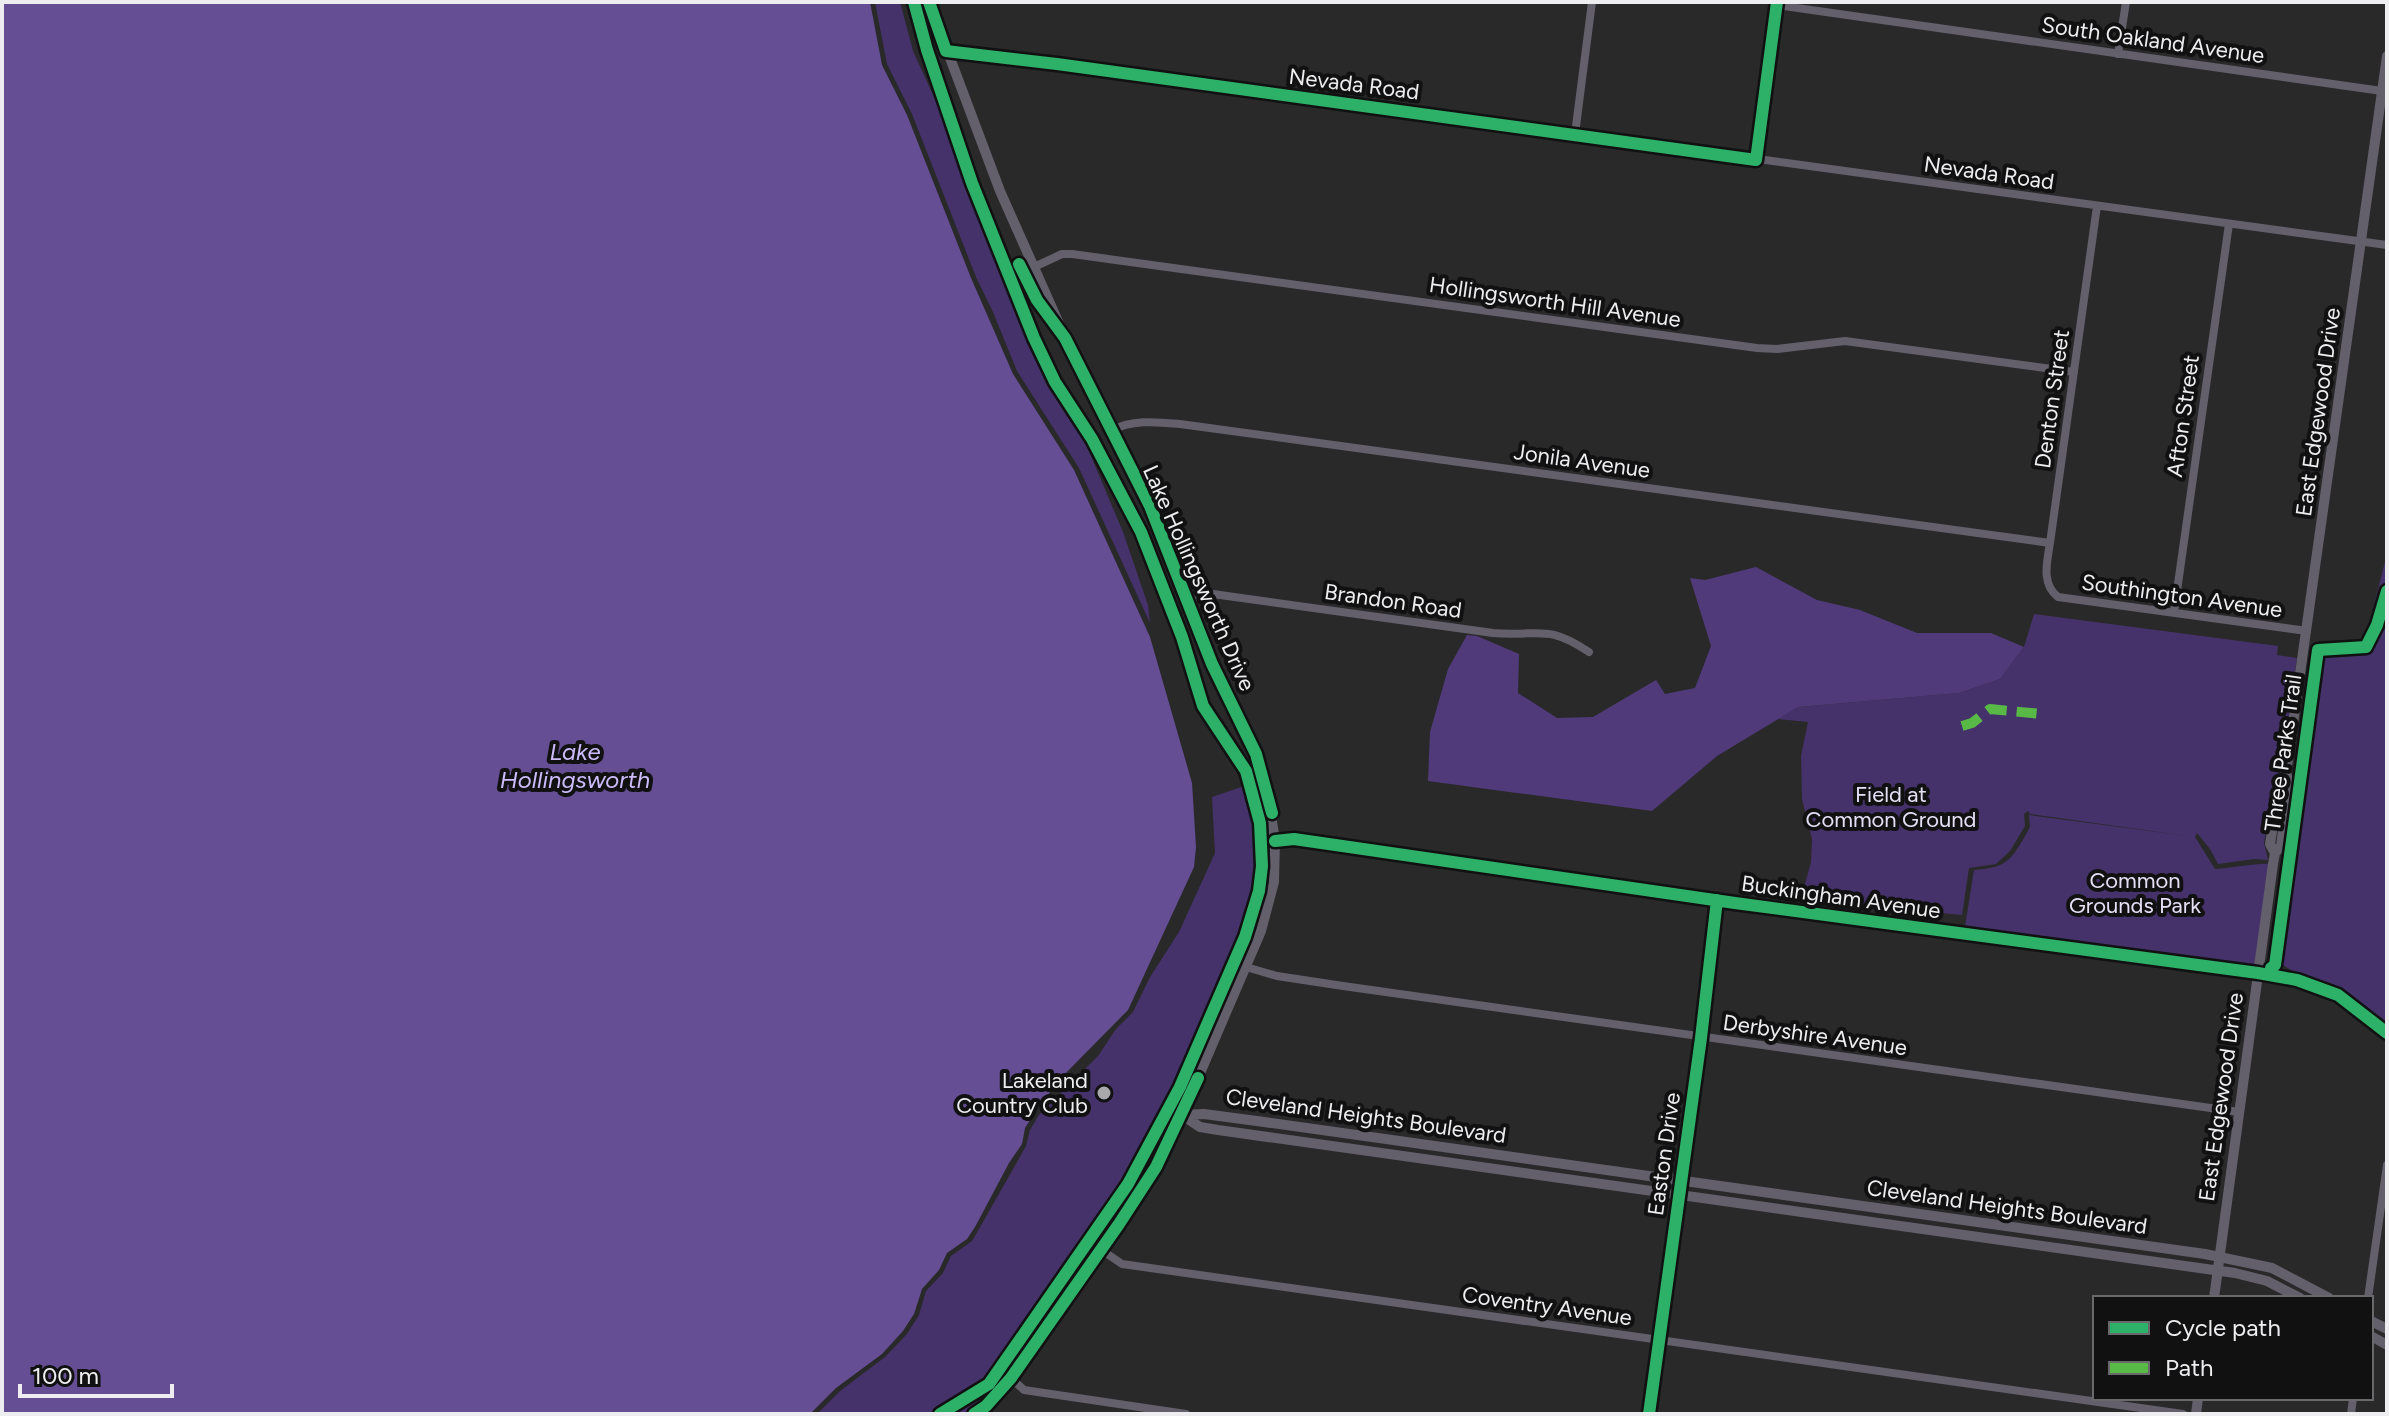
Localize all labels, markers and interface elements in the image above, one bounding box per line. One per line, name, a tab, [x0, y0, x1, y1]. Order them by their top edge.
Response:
street label: South Oakland Avenue	[2040, 11, 2266, 69]
street label: Nevada Road	[1287, 63, 1421, 105]
street label: Nevada Road	[1922, 150, 2056, 196]
street label: Hollingsworth Hill Avenue	[1427, 271, 1683, 333]
street label: East Edgewood Drive	[2290, 306, 2346, 518]
street label: Denton Street	[2029, 328, 2075, 470]
street label: Afton Street	[2161, 353, 2205, 479]
street label: Jonila Avenue	[1512, 438, 1652, 484]
street label: Lake Hollingsworth Drive	[1137, 461, 1261, 695]
street label: Southington Avenue	[2080, 569, 2284, 623]
street label: Brandon Road	[1323, 578, 1463, 624]
street label: Three Parks Trail	[2259, 673, 2307, 833]
water label: Lake Hollingsworth	[500, 737, 650, 794]
park label: Field at Common Ground	[1806, 781, 1976, 833]
park label: Common Grounds Park	[2069, 867, 2201, 919]
street label: Buckingham Avenue	[1740, 870, 1942, 924]
street label: East Edgewood Drive	[2193, 991, 2249, 1203]
street label: Derbyshire Avenue	[1721, 1009, 1909, 1061]
place label: Lakeland Country Club	[956, 1067, 1088, 1119]
street label: Cleveland Heights Boulevard	[1224, 1083, 1508, 1149]
marker: Lakeland Country Club	[1095, 1084, 1113, 1102]
street label: Easton Drive	[1642, 1091, 1686, 1217]
street label: Cleveland Heights Boulevard	[1865, 1174, 2149, 1240]
street label: Coventry Avenue	[1460, 1281, 1634, 1331]
legend	[2093, 1296, 2373, 1400]
text: Cycle path	[2165, 1313, 2281, 1342]
scale bar	[20, 1348, 172, 1398]
text: Path	[2165, 1353, 2213, 1382]
text: 100 m	[32, 1361, 99, 1390]

